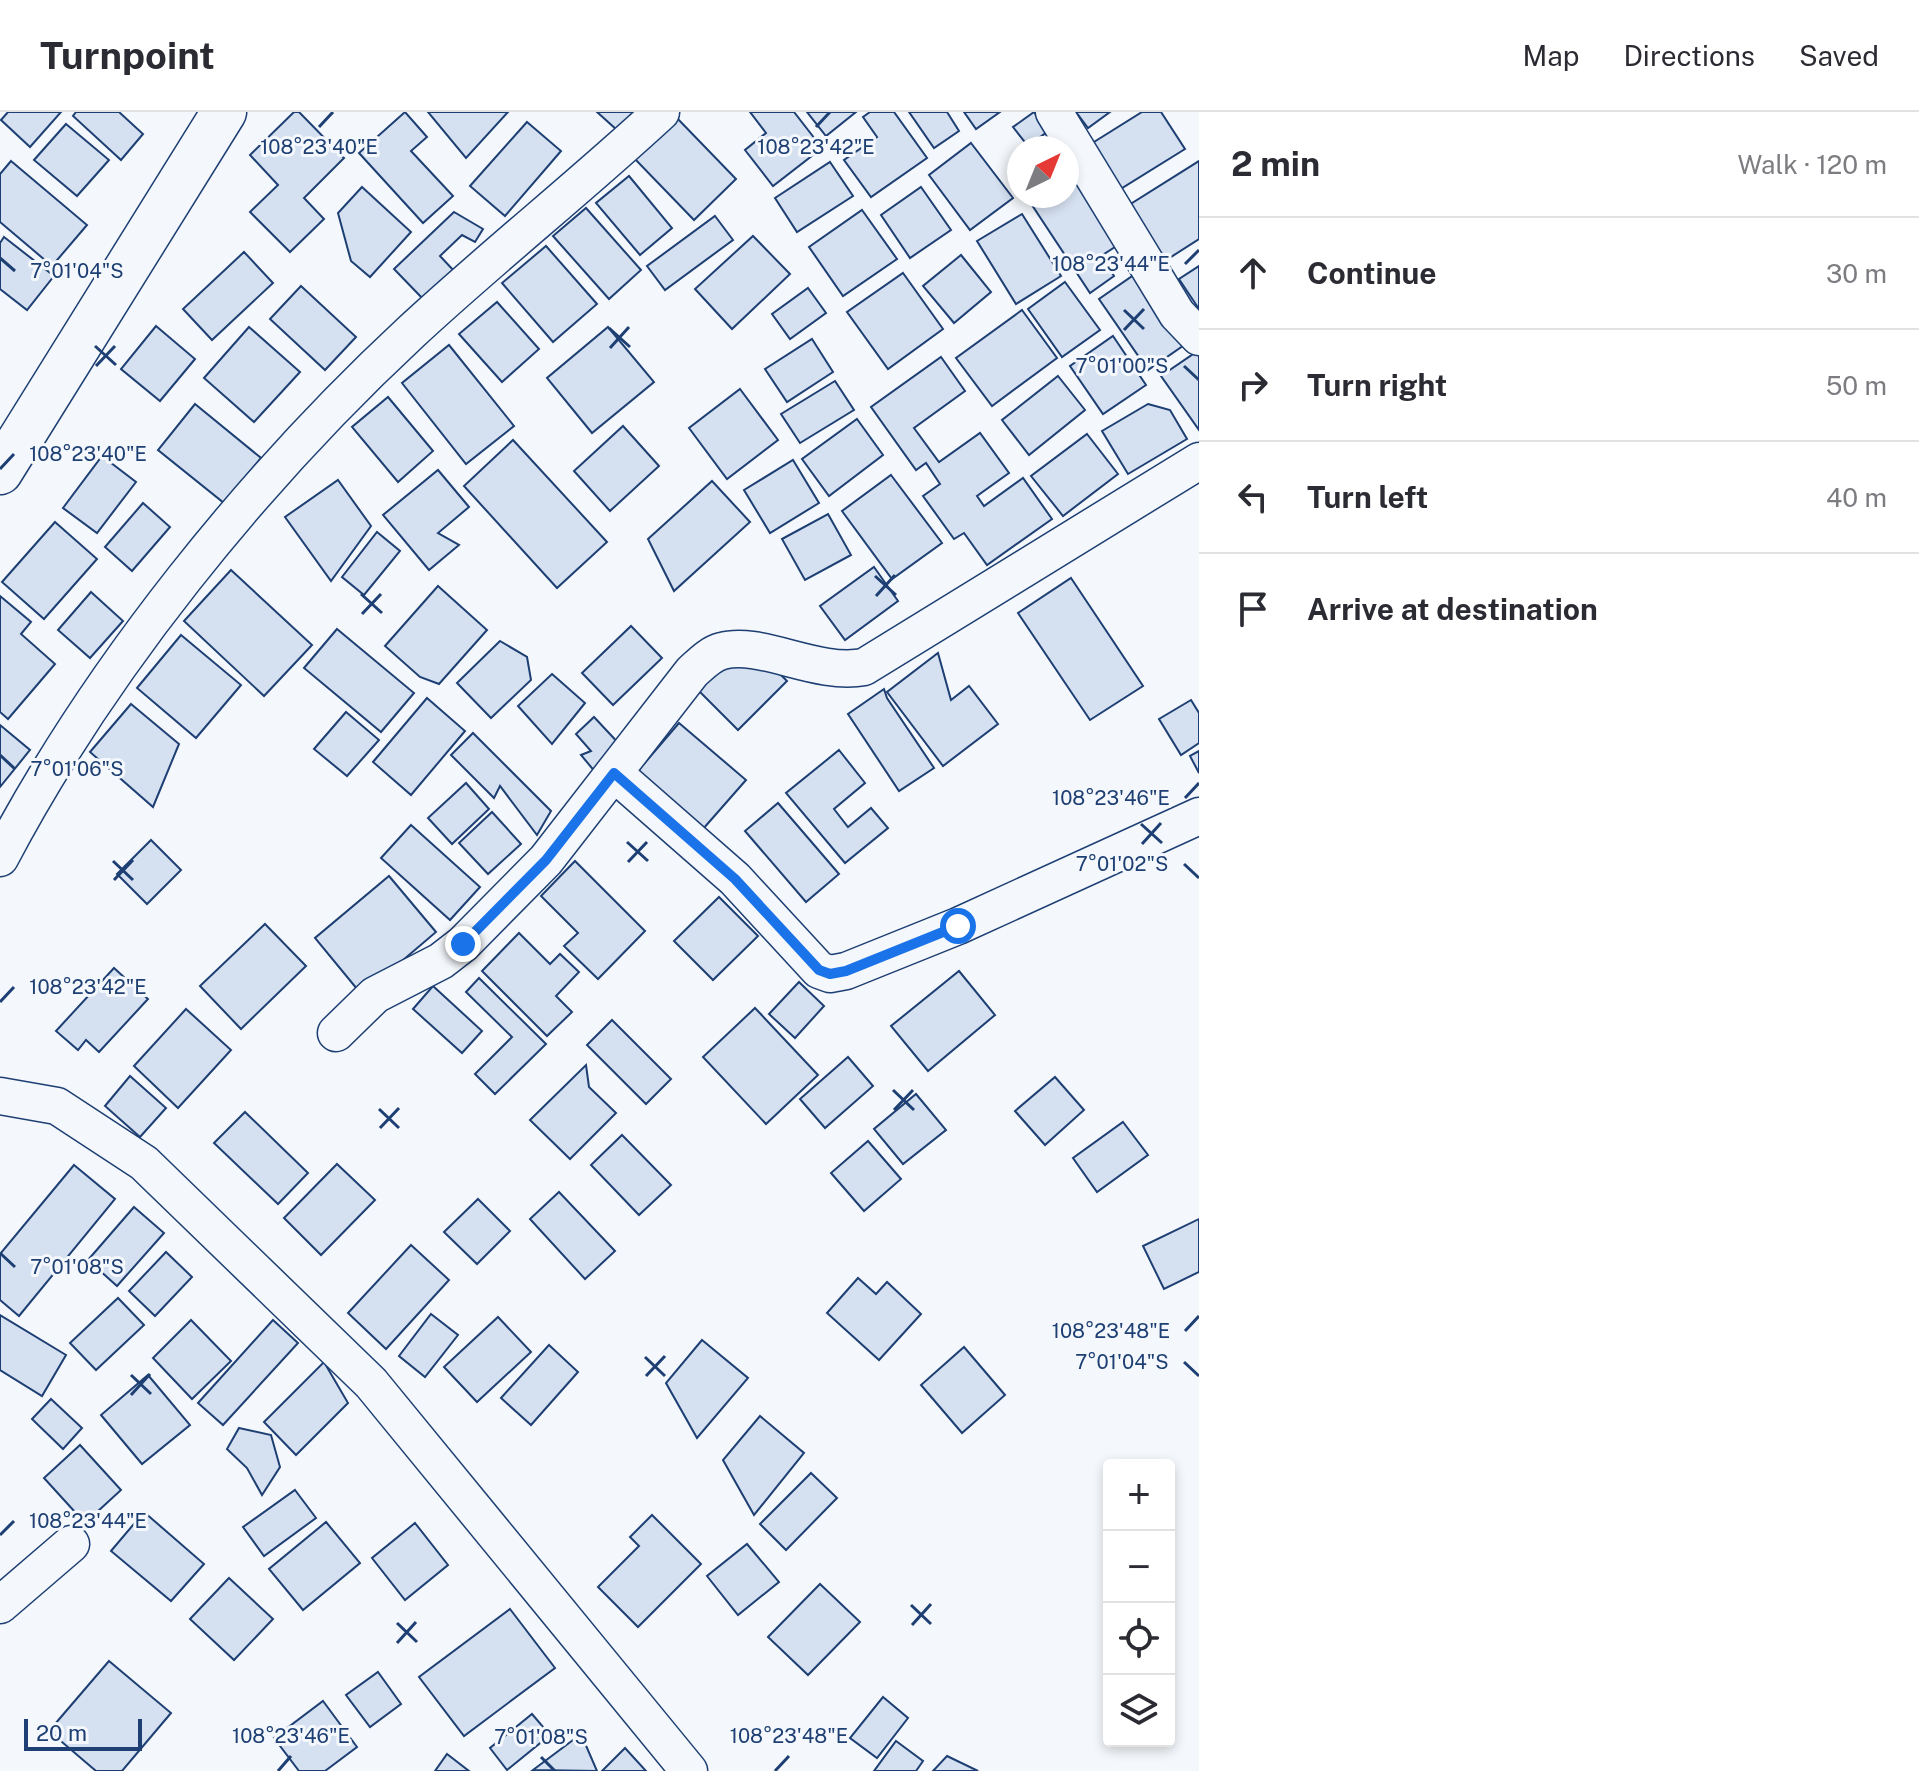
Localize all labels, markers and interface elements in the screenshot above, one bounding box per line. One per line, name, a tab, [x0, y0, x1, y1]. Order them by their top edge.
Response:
text: Turnpoint	[40, 33, 215, 78]
text: Map	[1523, 39, 1579, 72]
text: Directions	[1623, 39, 1755, 72]
text: Saved	[1799, 39, 1879, 72]
text: 108°23'40"E	[260, 135, 378, 159]
text: 108°23'42"E	[757, 135, 875, 159]
north arrow	[1007, 136, 1079, 208]
text: 2 min	[1231, 144, 1320, 184]
text: Walk · 120 m	[1737, 149, 1887, 180]
icon: ahead	[1231, 251, 1275, 295]
text: 108°23'44"E	[1052, 252, 1170, 276]
text: Continue	[1307, 255, 1437, 291]
text: 30 m	[1826, 258, 1887, 289]
text: 7°01'04"S	[30, 259, 124, 283]
text: 7°01'00"S	[1076, 354, 1168, 378]
icon: right	[1231, 363, 1275, 407]
text: Turn right	[1307, 367, 1447, 403]
text: 50 m	[1826, 370, 1887, 401]
text: 108°23'40"E	[29, 442, 147, 466]
icon: left	[1231, 475, 1275, 519]
text: Turn left	[1307, 479, 1428, 515]
text: 40 m	[1826, 482, 1887, 513]
icon: arrive	[1231, 587, 1275, 631]
text: Arrive at destination	[1307, 591, 1598, 627]
text: 7°01'06"S	[30, 757, 124, 781]
text: 108°23'46"E	[1052, 786, 1170, 810]
text: 7°01'02"S	[1076, 852, 1168, 876]
route start	[940, 908, 976, 944]
route end	[445, 926, 481, 962]
text: 108°23'42"E	[29, 975, 147, 999]
text: 7°01'08"S	[30, 1255, 124, 1279]
text: 108°23'48"E	[1052, 1319, 1170, 1343]
text: 7°01'04"S	[1075, 1350, 1169, 1374]
map controls	[1103, 1459, 1175, 1747]
button: +	[1103, 1459, 1175, 1531]
text: 108°23'44"E	[29, 1509, 147, 1533]
button: −	[1103, 1531, 1175, 1603]
button: locate	[1103, 1603, 1175, 1675]
button: layers	[1103, 1675, 1175, 1747]
scale bar	[24, 1715, 142, 1751]
text: 20 m	[36, 1720, 87, 1746]
text: 108°23'46"E	[232, 1724, 350, 1748]
text: 108°23'48"E	[730, 1724, 848, 1748]
text: 7°01'08"S	[494, 1725, 588, 1749]

